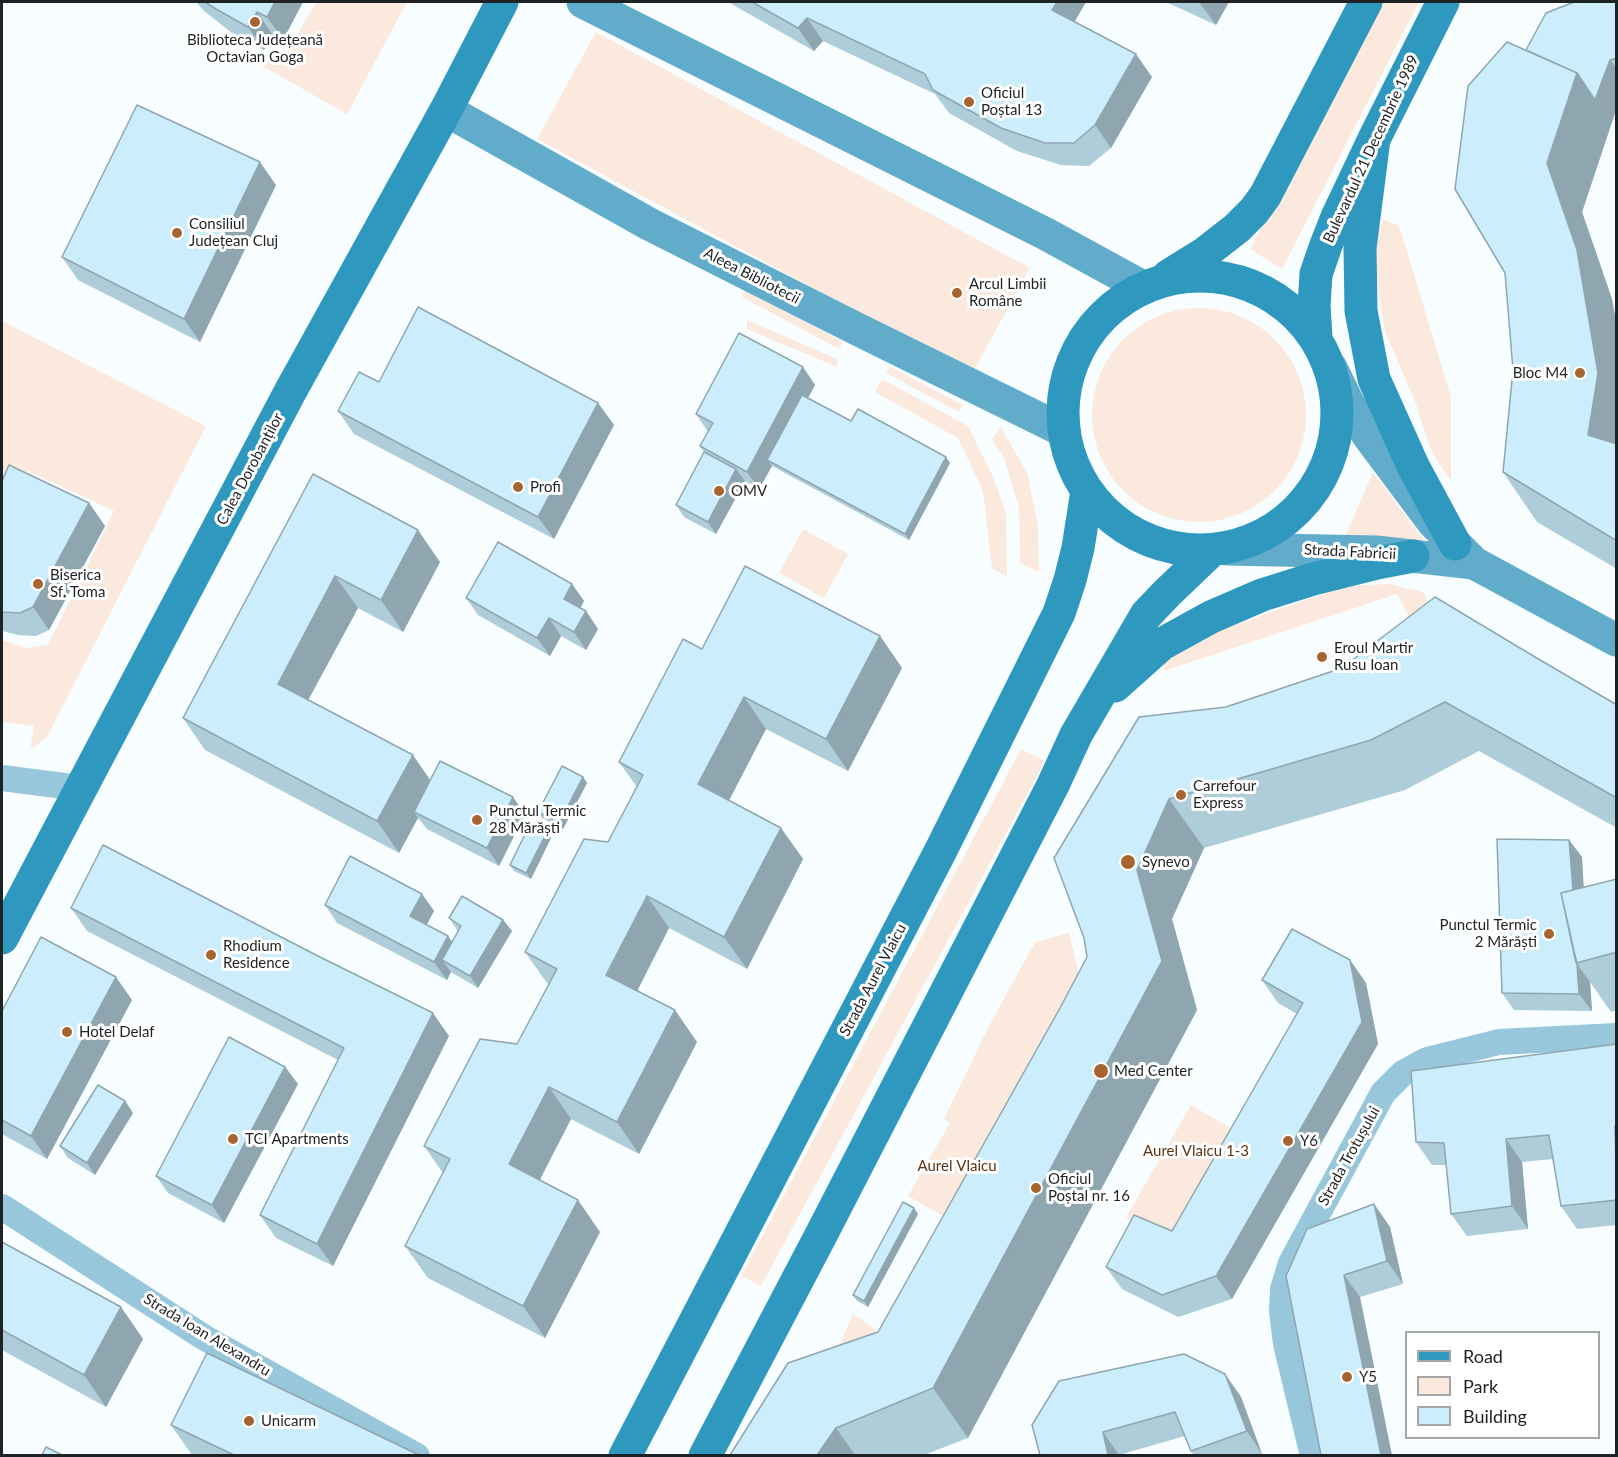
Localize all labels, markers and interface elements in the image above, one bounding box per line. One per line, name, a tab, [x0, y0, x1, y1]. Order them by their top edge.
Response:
marker: Biblioteca Județeană Octavian Goga	[248, 15, 262, 29]
place label: Biblioteca Județeană Octavian Goga	[187, 31, 323, 66]
street label: Bulevardul 21 Decembrie 1989	[1319, 52, 1423, 246]
place label: Oficiul Poștal 13	[981, 84, 1042, 119]
marker: Oficiul Poștal 13	[962, 95, 976, 109]
place label: Consiliul Județean Cluj	[189, 215, 278, 250]
marker: Consiliul Județean Cluj	[170, 226, 184, 240]
street label: Aleea Bibliotecii	[701, 244, 803, 308]
place label: Arcul Limbii Române	[969, 275, 1046, 310]
marker: Arcul Limbii Române	[950, 286, 964, 300]
place label: Bloc M4	[1513, 364, 1568, 382]
marker: Bloc M4	[1573, 366, 1587, 380]
street label: Calea Dorobanților	[213, 410, 287, 528]
place label: Profi	[530, 478, 561, 496]
marker: Profi	[511, 480, 525, 494]
place label: OMV	[731, 482, 767, 500]
marker: OMV	[712, 484, 726, 498]
street label: Strada Fabricii	[1303, 541, 1397, 563]
place label: Biserica Sf. Toma	[50, 566, 105, 601]
marker: Biserica Sf. Toma	[31, 577, 45, 591]
place label: Eroul Martir Rusu Ioan	[1334, 639, 1413, 674]
marker: Eroul Martir Rusu Ioan	[1315, 650, 1329, 664]
place label: Carrefour Express	[1193, 777, 1256, 812]
marker: Carrefour Express	[1174, 788, 1188, 802]
place label: Punctul Termic 28 Mărăști	[489, 802, 586, 837]
marker: Punctul Termic 28 Mărăști	[470, 813, 484, 827]
marker: Synevo	[1119, 853, 1137, 871]
place label: Synevo	[1142, 853, 1190, 871]
place label: Punctul Termic 2 Mărăști	[1440, 916, 1537, 951]
street label: Strada Aurel Vlaicu	[836, 921, 910, 1039]
marker: Punctul Termic 2 Mărăști	[1542, 927, 1556, 941]
place label: Rhodium Residence	[223, 937, 290, 972]
marker: Rhodium Residence	[204, 948, 218, 962]
place label: Hotel Delaf	[79, 1023, 155, 1041]
marker: Hotel Delaf	[60, 1025, 74, 1039]
marker: Med Center	[1092, 1062, 1110, 1080]
place label: Med Center	[1114, 1062, 1193, 1080]
street label: Strada Trotușului	[1314, 1103, 1384, 1209]
place label: TCI Apartments	[245, 1130, 349, 1148]
marker: TCI Apartments	[226, 1132, 240, 1146]
place label: Y6	[1300, 1132, 1318, 1150]
marker: Y6	[1281, 1134, 1295, 1148]
park label: Aurel Vlaicu 1-3	[1143, 1142, 1249, 1160]
park label: Aurel Vlaicu	[917, 1157, 997, 1175]
place label: Oficiul Poștal nr. 16	[1048, 1170, 1130, 1205]
marker: Oficiul Poștal nr. 16	[1029, 1181, 1043, 1195]
street label: Strada Ioan Alexandru	[140, 1290, 274, 1380]
legend	[1405, 1331, 1600, 1439]
text: Road	[1463, 1345, 1503, 1367]
place label: Y5	[1359, 1368, 1377, 1386]
marker: Y5	[1340, 1370, 1354, 1384]
text: Park	[1463, 1375, 1498, 1397]
text: Building	[1463, 1405, 1527, 1427]
place label: Unicarm	[261, 1412, 316, 1430]
marker: Unicarm	[242, 1414, 256, 1428]

